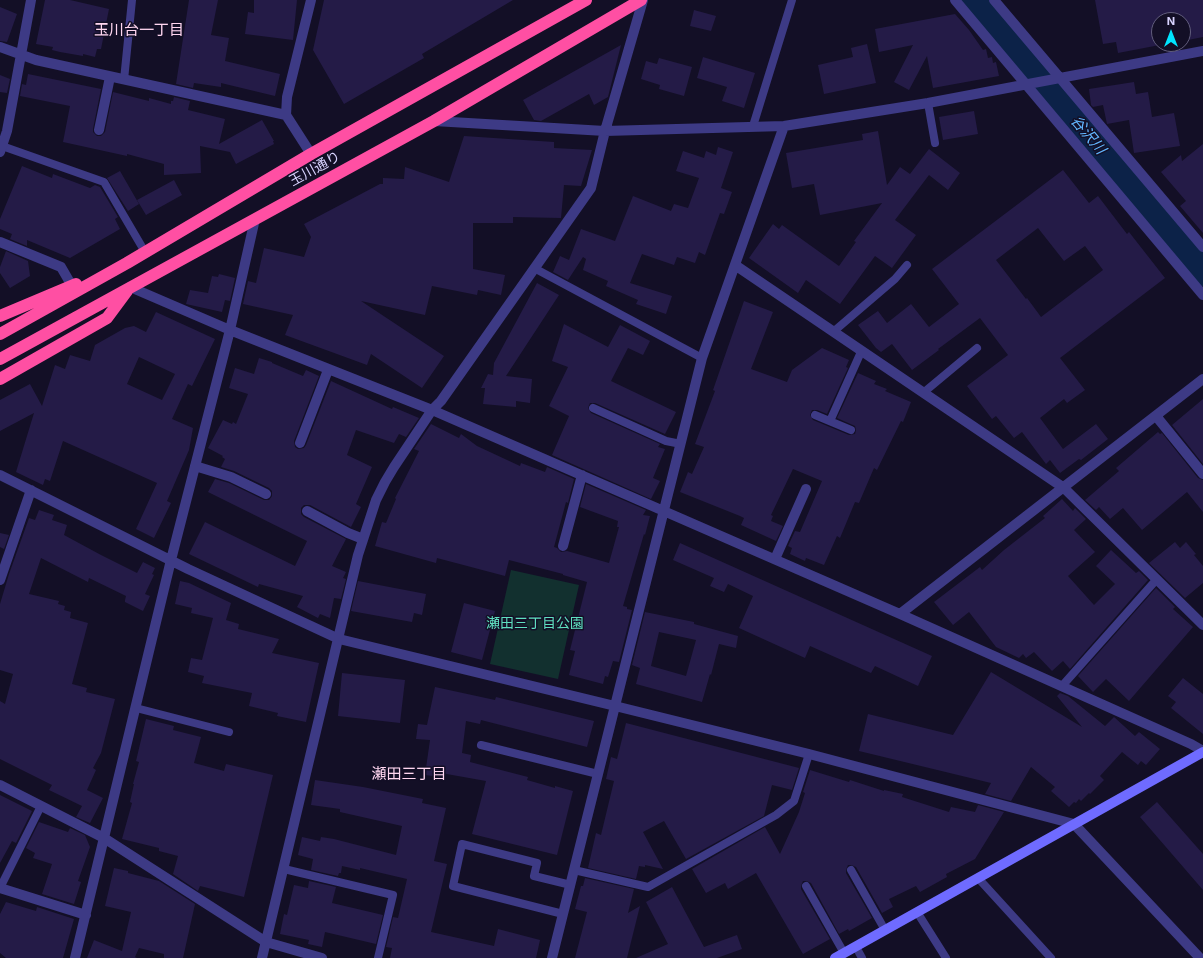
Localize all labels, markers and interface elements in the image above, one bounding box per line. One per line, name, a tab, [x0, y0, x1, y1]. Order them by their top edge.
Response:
north arrow	[1151, 12, 1191, 52]
text: N	[1167, 14, 1175, 28]
district label: 玉川台一丁目	[94, 21, 184, 39]
water label: 谷沢川	[1067, 112, 1109, 158]
street label: 玉川通り	[286, 148, 344, 190]
park label: 瀬田三丁目公園	[486, 616, 584, 632]
district label: 瀬田三丁目	[372, 765, 446, 783]

